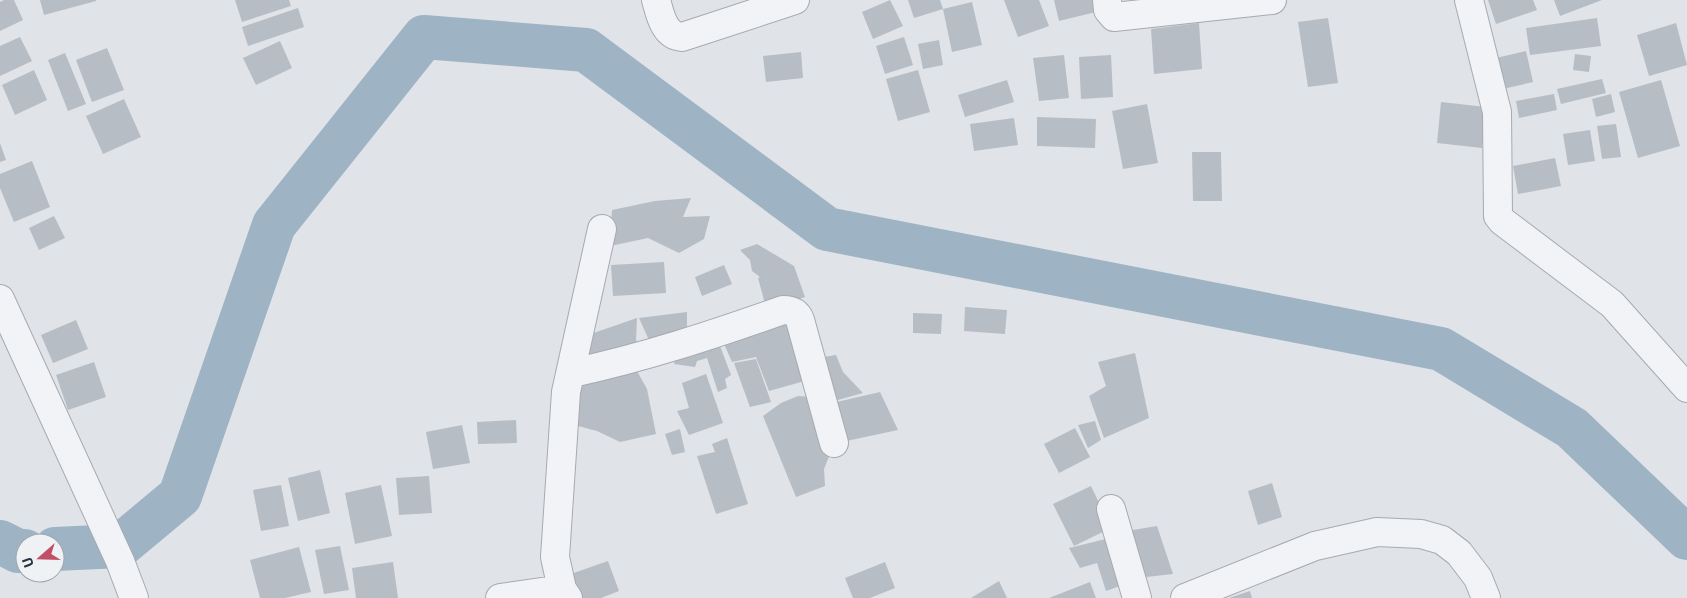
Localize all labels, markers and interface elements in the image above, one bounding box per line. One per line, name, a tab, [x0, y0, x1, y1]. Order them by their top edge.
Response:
north arrow	[15, 533, 65, 583]
text: U	[18, 555, 37, 570]

